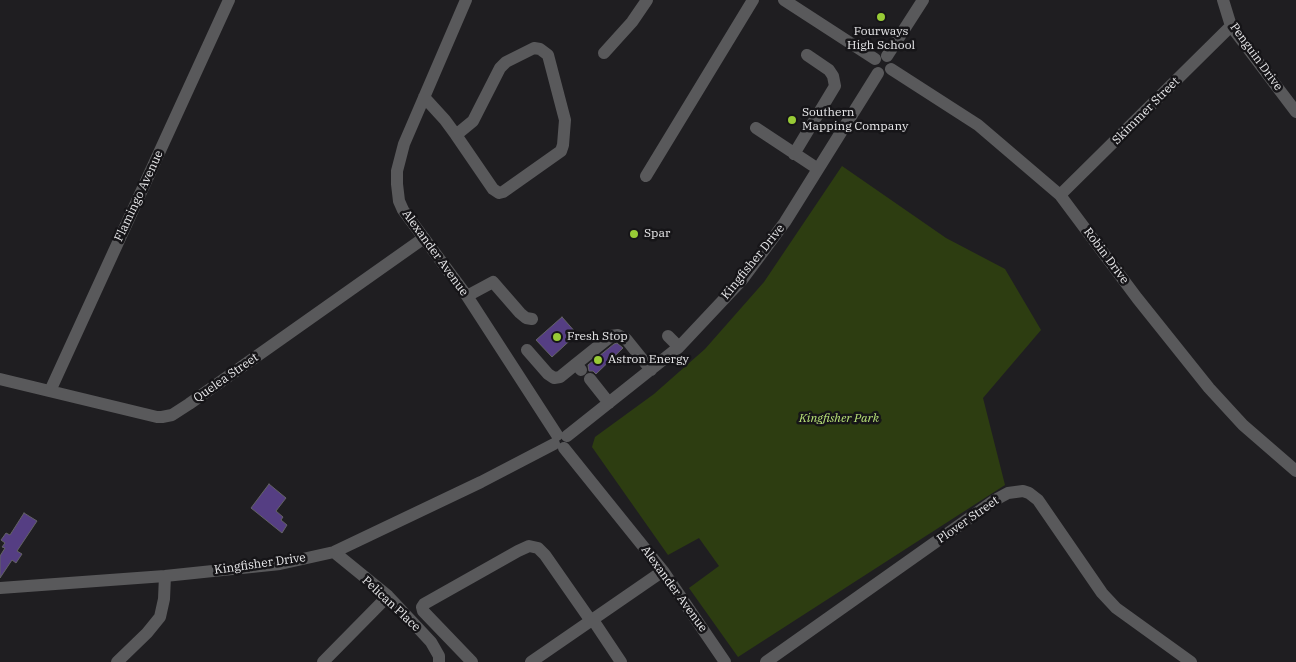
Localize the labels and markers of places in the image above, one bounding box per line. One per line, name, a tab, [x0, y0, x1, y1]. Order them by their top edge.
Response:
marker: Fourways High School	[875, 11, 887, 23]
place label: Fourways High School	[847, 25, 915, 53]
place label: Southern Mapping Company	[802, 106, 908, 134]
marker: Southern Mapping Company	[786, 114, 798, 126]
place label: Spar	[644, 227, 670, 241]
marker: Spar	[628, 228, 640, 240]
place label: Fresh Stop	[567, 330, 628, 344]
marker: Fresh Stop	[551, 331, 563, 343]
place label: Astron Energy	[608, 353, 689, 367]
marker: Astron Energy	[592, 354, 604, 366]

